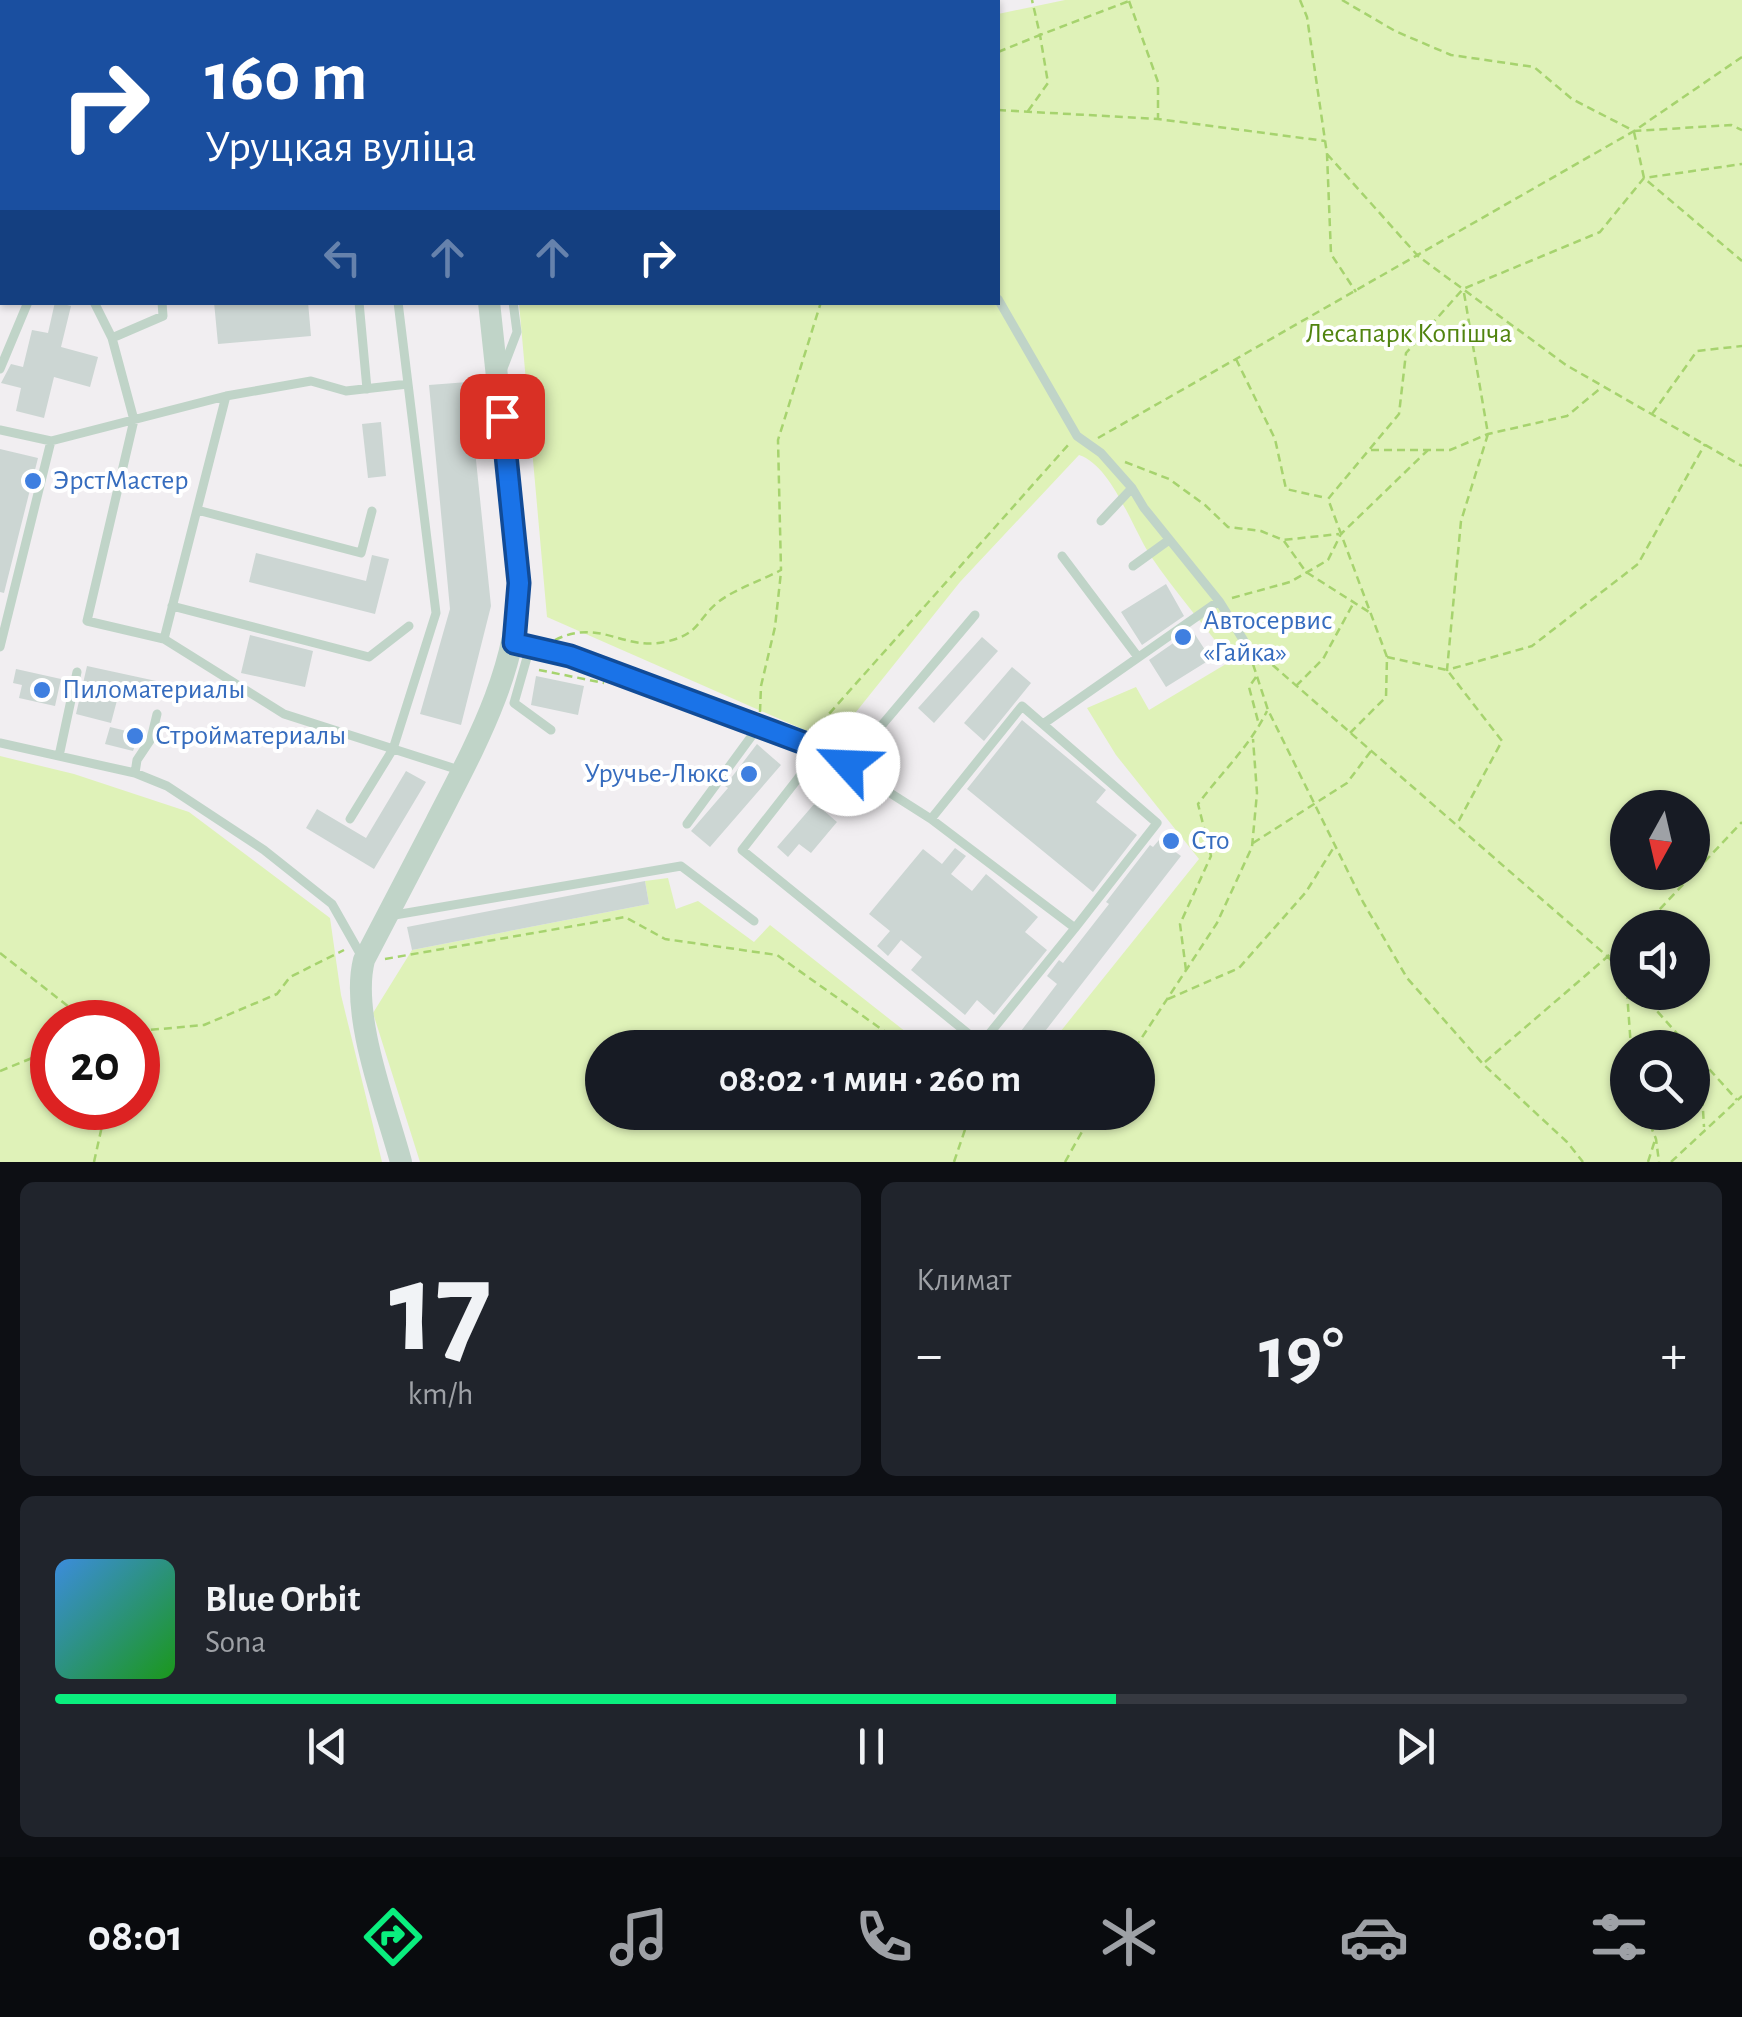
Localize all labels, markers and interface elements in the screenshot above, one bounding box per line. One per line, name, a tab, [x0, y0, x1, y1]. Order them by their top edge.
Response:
icon: right	[40, 40, 170, 170]
text: 160 m	[205, 43, 368, 113]
text: Уруцкая вуліца	[205, 125, 477, 170]
icon: left	[315, 230, 370, 285]
icon: ahead	[420, 230, 475, 285]
icon: ahead	[525, 230, 580, 285]
icon: right	[630, 230, 685, 285]
park label: Лесапарк Копішча	[1306, 320, 1513, 348]
pin	[460, 374, 545, 459]
icon: arrive	[475, 389, 530, 444]
place label: ЭрстМастер	[53, 467, 189, 495]
marker: ЭрстМастер	[22, 470, 44, 492]
place label: Автосервис «Гайка»	[1203, 607, 1332, 667]
marker: Автосервис «Гайка»	[1172, 626, 1194, 648]
place label: Пиломатериалы	[62, 676, 245, 704]
marker: Пиломатериалы	[31, 679, 53, 701]
position arrow	[796, 712, 900, 816]
place label: Стройматериалы	[155, 722, 346, 750]
marker: Стройматериалы	[124, 725, 146, 747]
place label: Уручье-Люкс	[584, 760, 729, 788]
marker: Уручье-Люкс	[738, 763, 760, 785]
north arrow	[1610, 790, 1710, 890]
map controls	[1610, 790, 1710, 1130]
place label: Сто	[1191, 827, 1230, 855]
marker: Сто	[1160, 830, 1182, 852]
button: sound	[1610, 910, 1710, 1010]
speed limit sign: 20	[30, 1000, 160, 1130]
button: search	[1610, 1030, 1710, 1130]
text: 08:02 · 1 мин · 260 m	[719, 1061, 1021, 1099]
text: 17	[389, 1245, 492, 1375]
text: Климат	[916, 1264, 1011, 1296]
text: 19°	[1259, 1317, 1344, 1392]
text: −	[916, 1328, 942, 1383]
text: +	[1661, 1328, 1687, 1383]
text: km/h	[407, 1378, 474, 1410]
text: Blue Orbit	[205, 1581, 360, 1619]
text: Sona	[205, 1626, 266, 1658]
icon: previous	[300, 1719, 355, 1774]
icon: pause	[844, 1719, 899, 1774]
icon: next	[1388, 1719, 1443, 1774]
icon: directions	[358, 1902, 428, 1972]
icon: music	[604, 1902, 674, 1972]
icon: phone	[849, 1902, 919, 1972]
icon: climate	[1094, 1902, 1164, 1972]
icon: car	[1339, 1902, 1409, 1972]
icon: filters	[1584, 1902, 1654, 1972]
text: 08:01	[88, 1914, 183, 1959]

